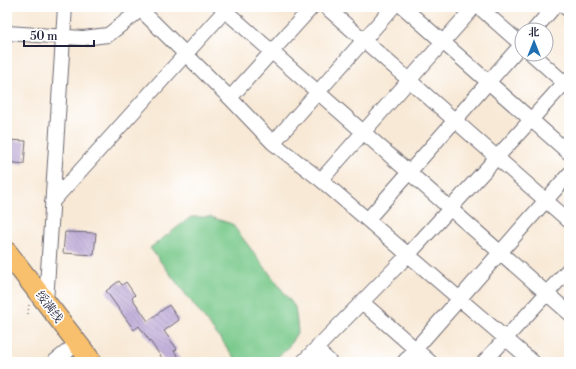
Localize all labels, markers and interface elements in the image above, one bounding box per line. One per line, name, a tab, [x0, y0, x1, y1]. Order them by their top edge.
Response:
scale bar	[24, 22, 94, 48]
north arrow	[514, 22, 554, 62]
text: 北	[529, 26, 540, 40]
text: 50 m	[30, 29, 58, 44]
street label: 绥满线	[32, 288, 66, 326]

